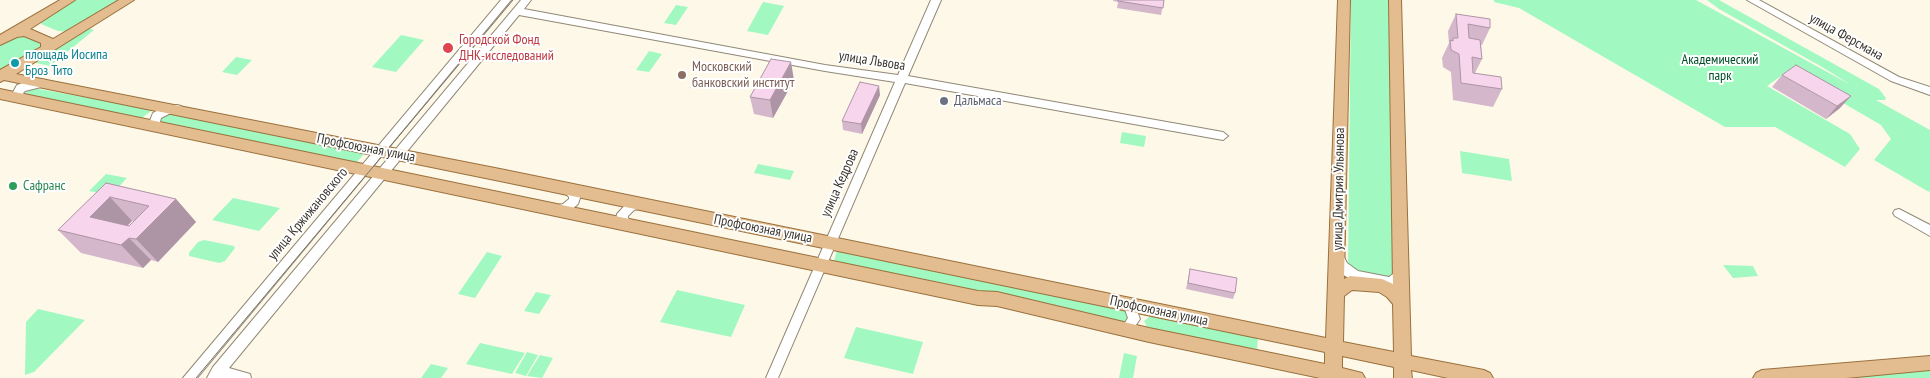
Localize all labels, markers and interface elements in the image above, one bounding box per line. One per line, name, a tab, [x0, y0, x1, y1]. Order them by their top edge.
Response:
street label: улица Ферсмана	[1806, 10, 1886, 64]
place label: Городской Фонд ДНК-исследований	[459, 32, 554, 64]
marker: Городской Фонд ДНК-исследований	[441, 41, 455, 55]
place label: площадь Иосипа Броз Тито	[25, 47, 108, 80]
street label: улица Львова	[838, 47, 906, 75]
park label: Академический парк	[1682, 52, 1758, 84]
marker: площадь Иосипа Броз Тито	[9, 57, 21, 69]
place label: Московский банковский институт	[692, 59, 794, 92]
marker: Московский банковский институт	[676, 69, 688, 81]
place label: Дальмаса	[954, 93, 1002, 109]
marker: Дальмаса	[938, 95, 950, 107]
street label: улица Дмитрия Ульянова	[1330, 127, 1348, 251]
street label: Профсоюзная улица	[315, 130, 417, 166]
street label: улица Кедрова	[817, 146, 863, 220]
street label: улица Кржижановского	[264, 164, 352, 264]
place label: Сафранс	[23, 178, 65, 194]
marker: Сафранс	[7, 180, 19, 192]
street label: Профсоюзная улица	[712, 211, 814, 247]
street label: Профсоюзная улица	[1108, 292, 1210, 330]

